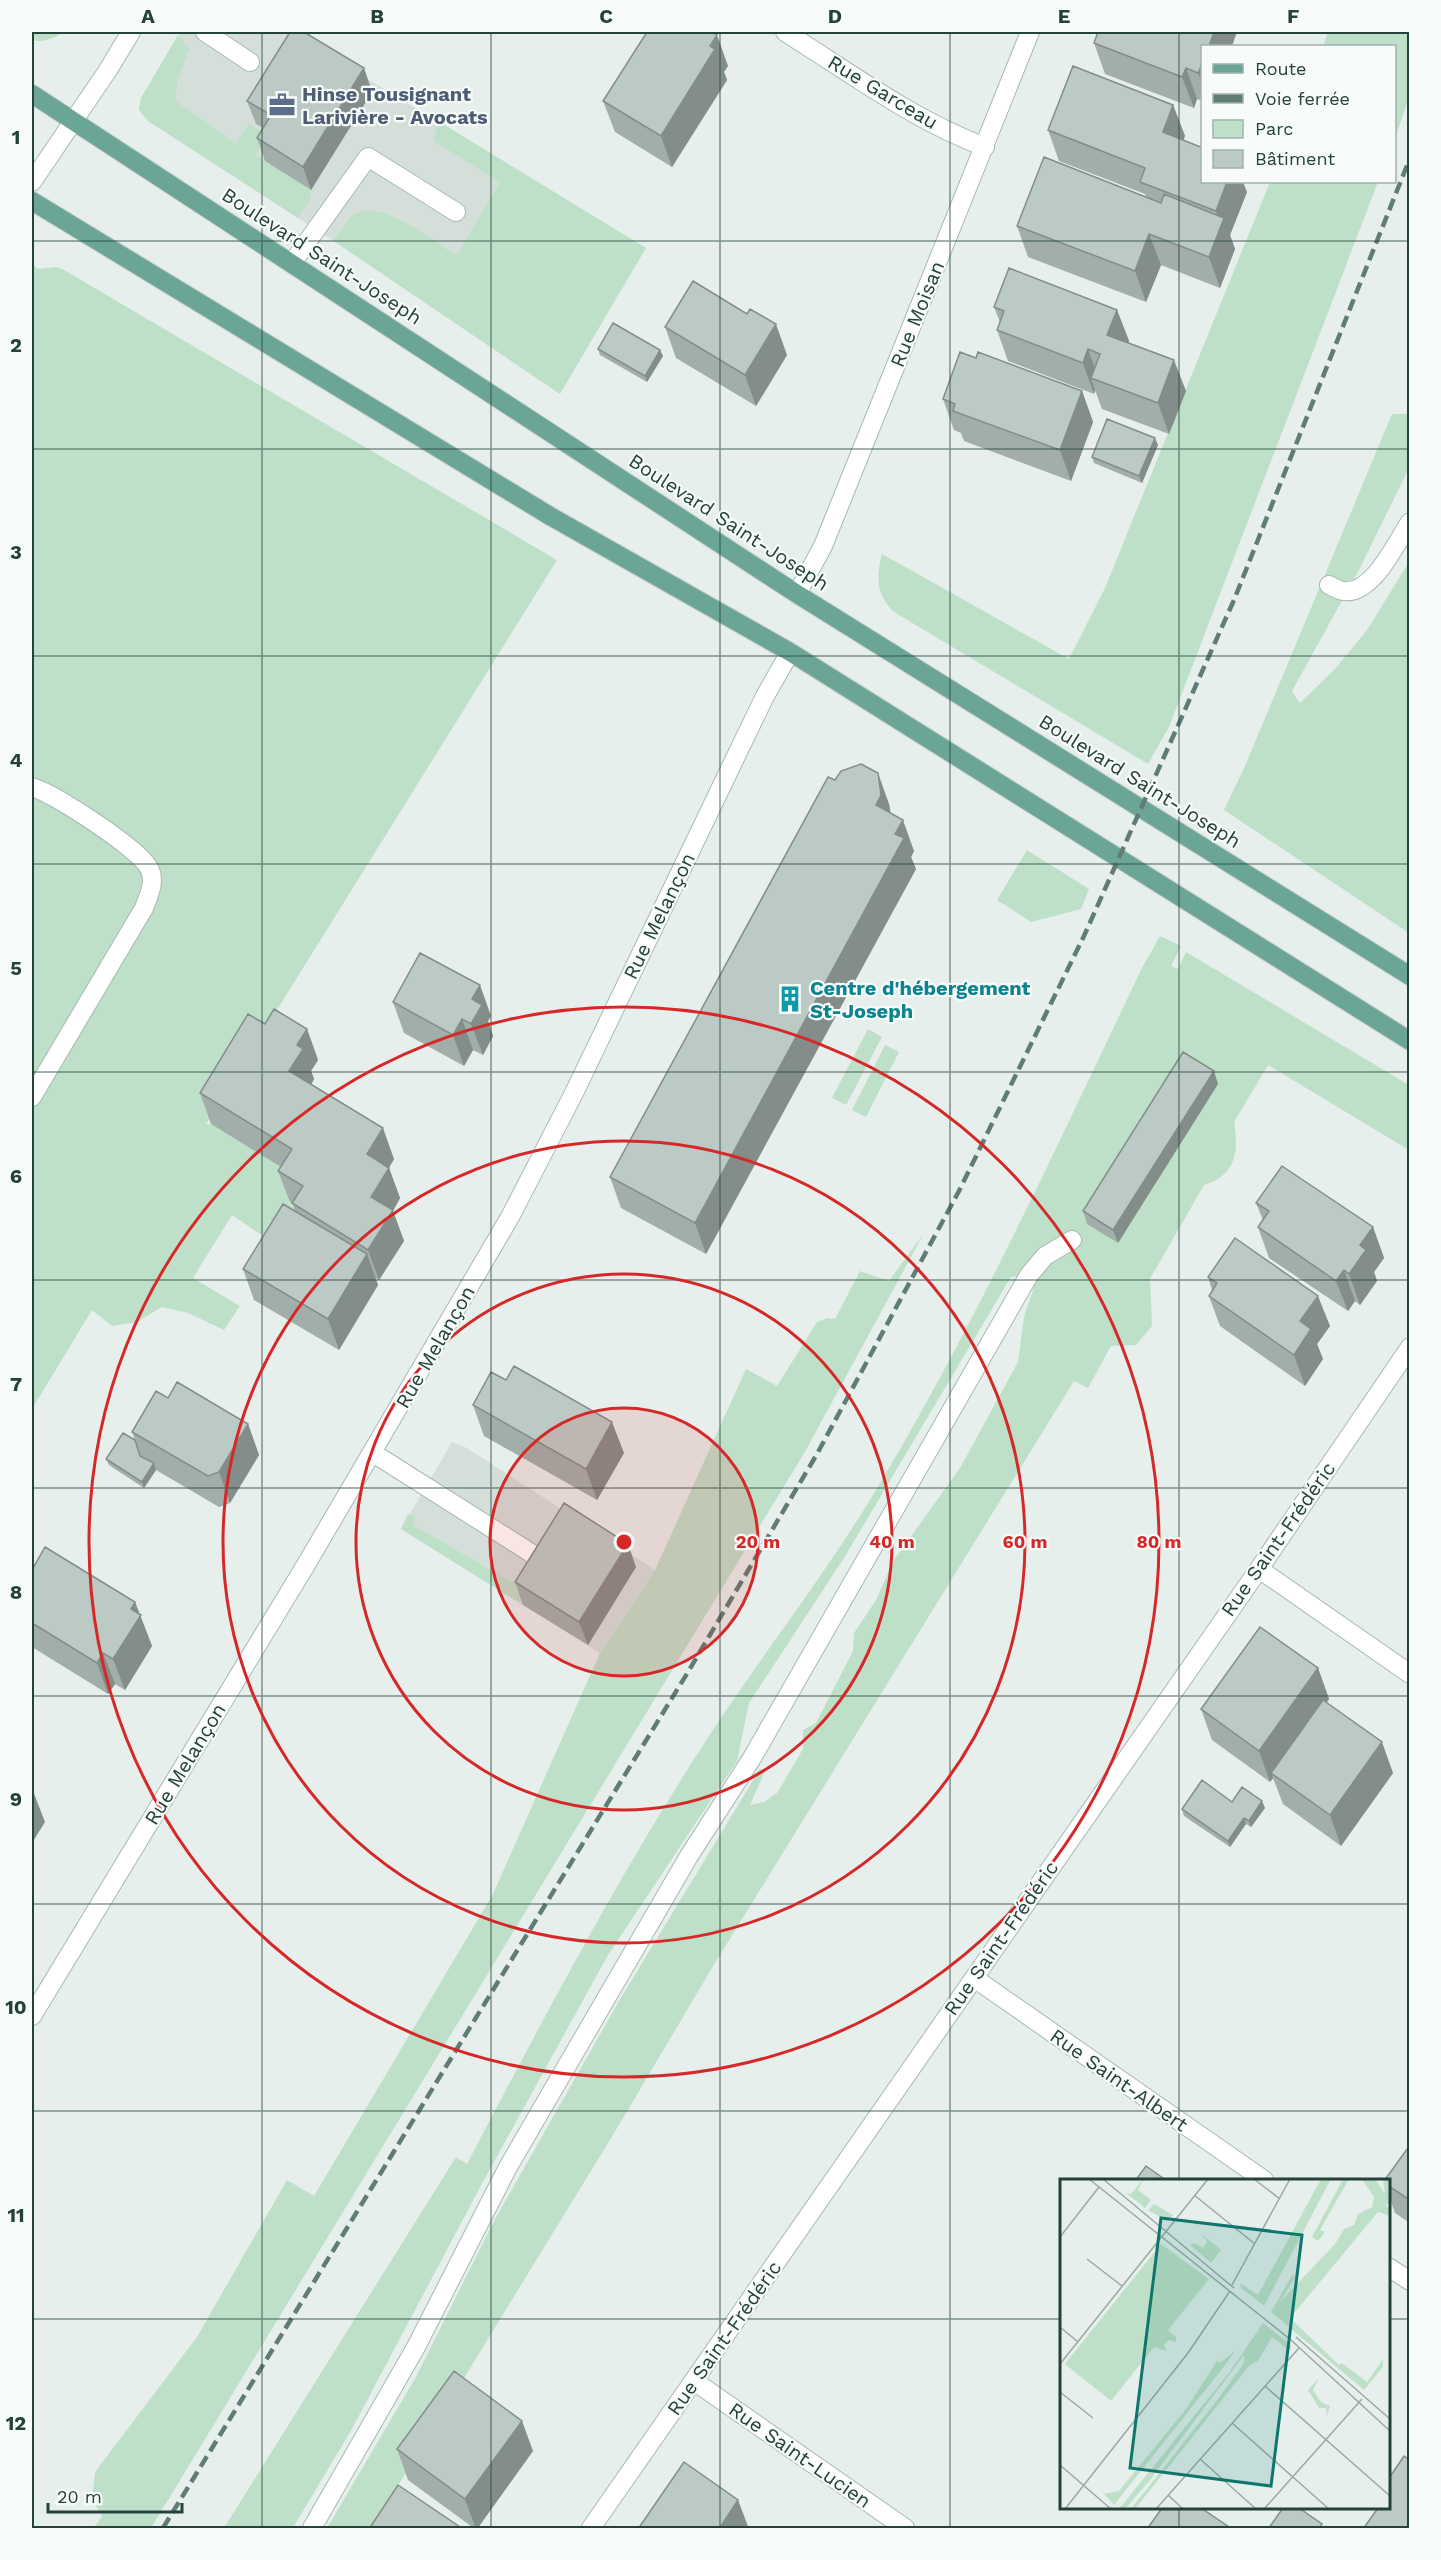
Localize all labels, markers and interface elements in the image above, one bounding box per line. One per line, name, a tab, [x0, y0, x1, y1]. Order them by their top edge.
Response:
text: A	[141, 4, 155, 28]
text: B	[370, 4, 384, 28]
text: C	[599, 4, 613, 28]
text: D	[828, 4, 842, 28]
text: E	[1058, 4, 1070, 28]
text: F	[1287, 4, 1299, 28]
legend	[1201, 45, 1396, 183]
street label: Rue Garceau	[824, 50, 942, 134]
text: Route	[1255, 58, 1307, 79]
place label: Hinse Tousignant Larivière - Avocats	[302, 82, 488, 129]
text: Voie ferrée	[1255, 88, 1350, 109]
office icon: Hinse Tousignant Larivière - Avocats	[267, 90, 297, 120]
text: Parc	[1255, 118, 1293, 139]
text: 1	[12, 125, 20, 149]
text: Bâtiment	[1255, 148, 1335, 169]
street label: Boulevard Saint-Joseph	[218, 182, 426, 330]
street label: Rue Moisan	[885, 257, 949, 371]
text: 2	[10, 333, 22, 357]
street label: Boulevard Saint-Joseph	[625, 448, 833, 596]
text: 3	[10, 540, 22, 564]
street label: Boulevard Saint-Joseph	[1035, 709, 1245, 853]
text: 4	[10, 748, 23, 772]
street label: Rue Melançon	[618, 849, 700, 983]
text: 5	[10, 956, 22, 980]
place label: Centre d'hébergement St-Joseph	[810, 976, 1031, 1023]
building icon: Centre d'hébergement St-Joseph	[775, 984, 805, 1014]
text: 6	[10, 1164, 22, 1188]
street label: Rue Melançon	[390, 1281, 480, 1413]
text: 7	[10, 1372, 22, 1396]
street label: Rue Saint-Frédéric	[1216, 1457, 1340, 1621]
text: 20 m	[736, 1531, 780, 1552]
text: 40 m	[869, 1531, 915, 1552]
text: 60 m	[1003, 1531, 1047, 1552]
text: 80 m	[1137, 1531, 1181, 1552]
centre of rings	[614, 1532, 634, 1552]
text: 8	[10, 1580, 22, 1604]
street label: Rue Melançon	[139, 1699, 231, 1829]
text: 9	[10, 1787, 22, 1811]
street label: Rue Saint-Frédéric	[939, 1856, 1063, 2020]
text: 10	[5, 1995, 27, 2019]
street label: Rue Saint-Albert	[1046, 2024, 1193, 2137]
inset map	[1060, 2179, 1390, 2509]
text: 11	[7, 2203, 25, 2227]
street label: Rue Saint-Frédéric	[662, 2256, 786, 2420]
street label: Rue Saint-Lucien	[724, 2397, 876, 2513]
text: 12	[6, 2411, 26, 2435]
scale bar	[48, 2476, 182, 2514]
text: 20 m	[57, 2486, 102, 2507]

